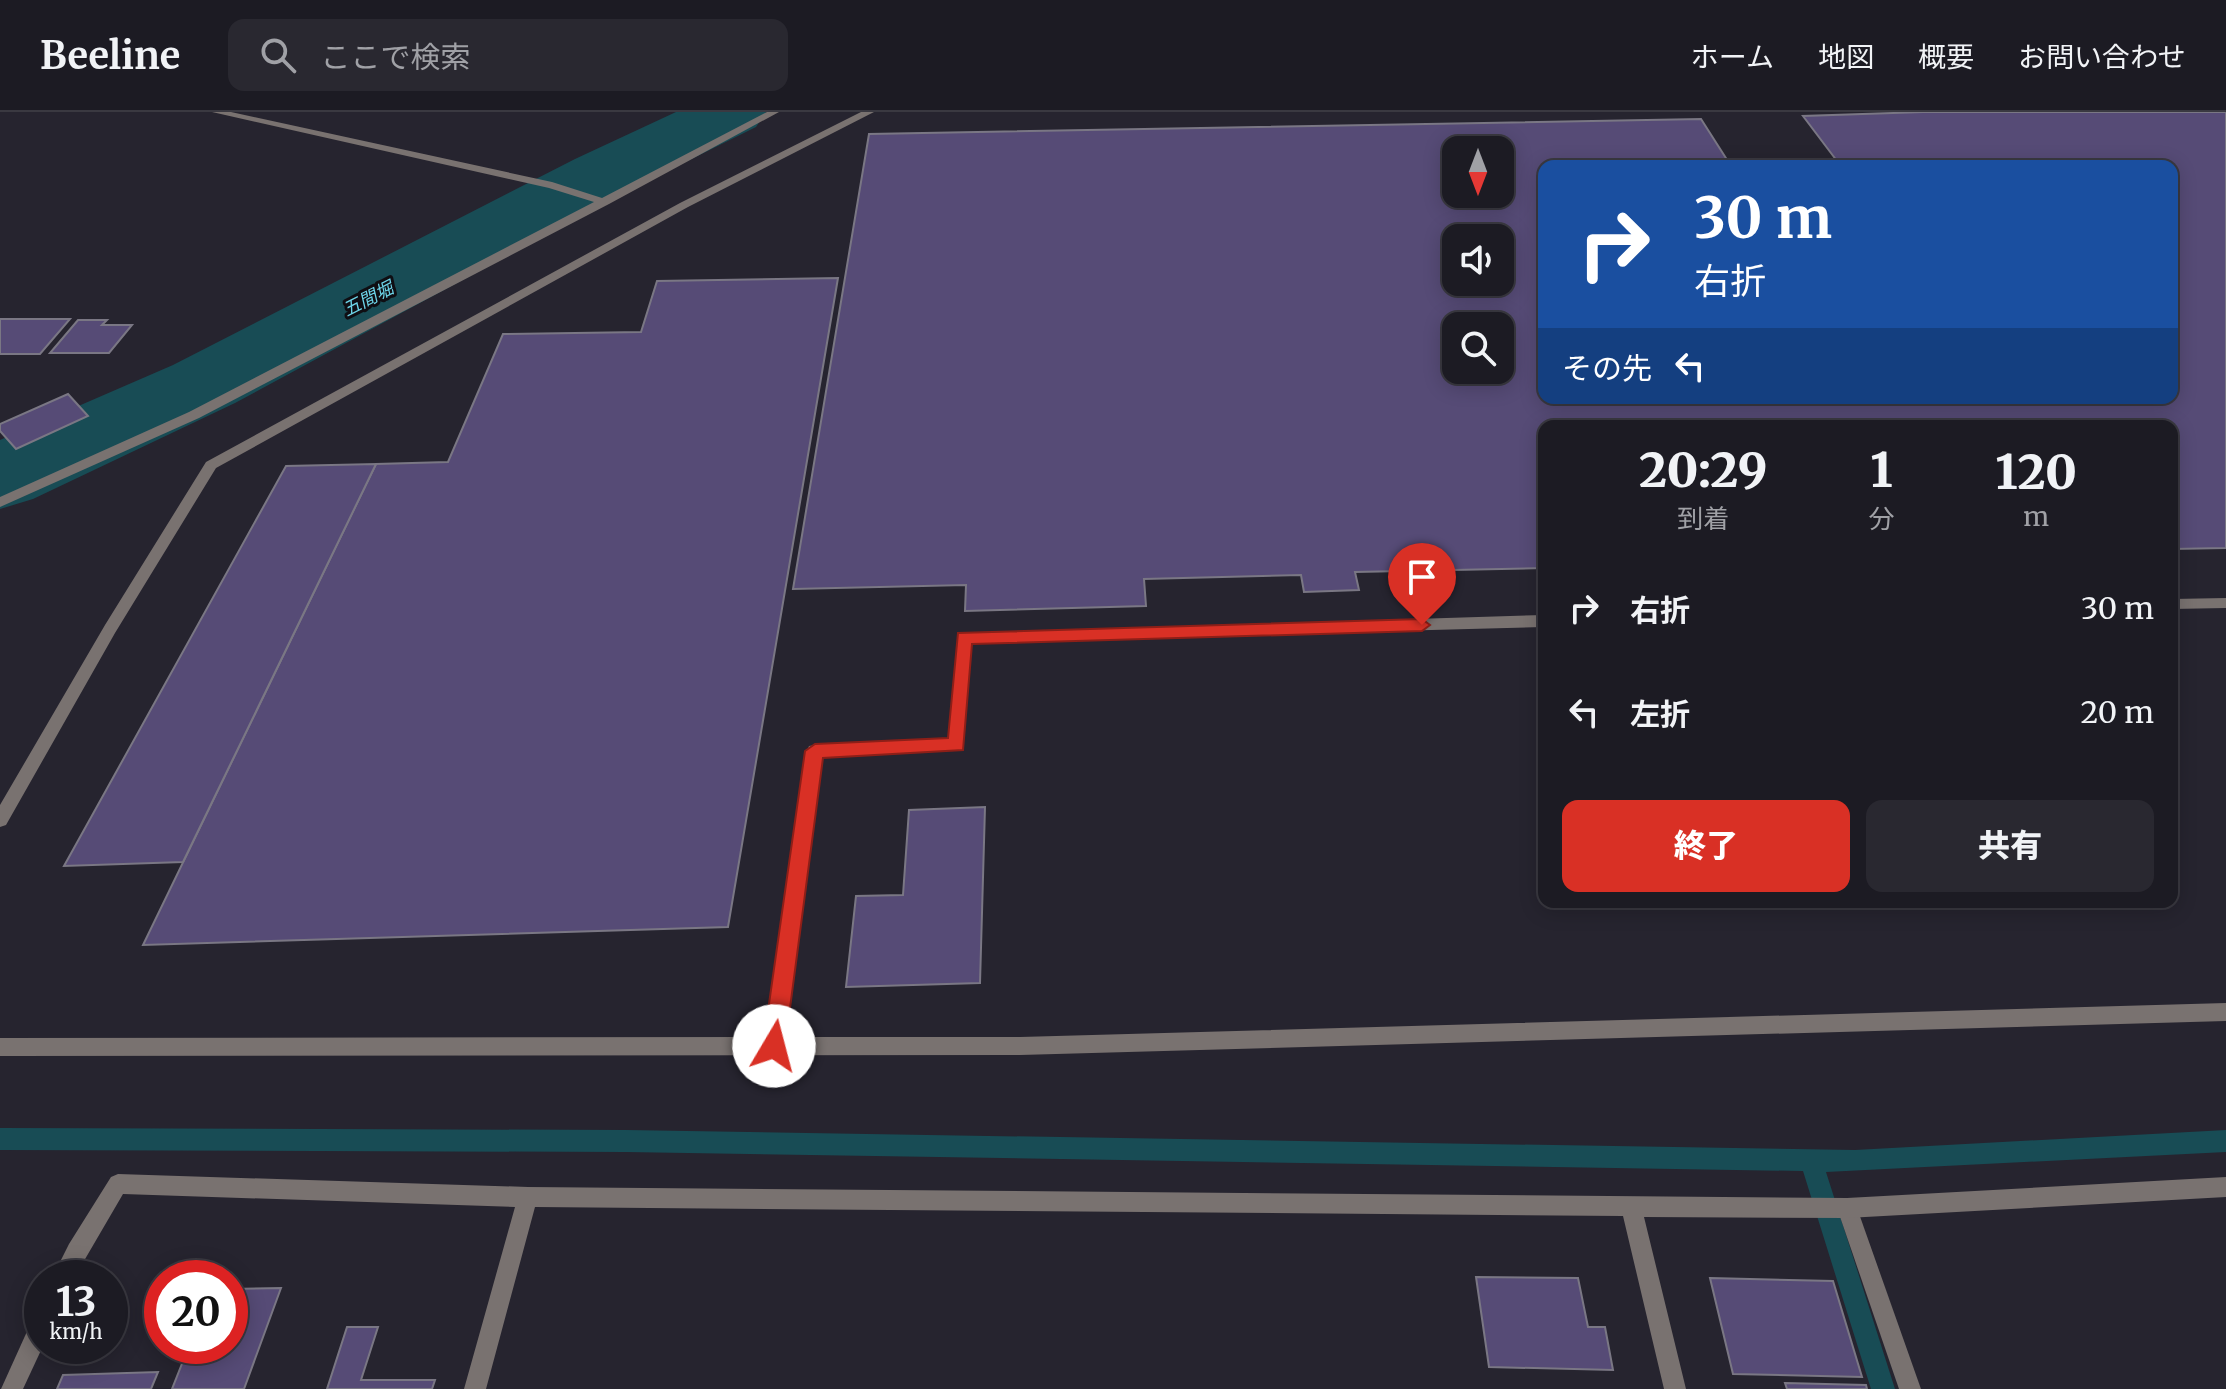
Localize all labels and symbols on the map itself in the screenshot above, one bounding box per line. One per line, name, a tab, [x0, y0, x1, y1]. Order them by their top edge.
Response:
north arrow	[1442, 136, 1514, 208]
water label: 五間堀	[338, 275, 400, 321]
pin	[1388, 543, 1456, 625]
position arrow	[732, 1004, 816, 1088]
speed limit sign: 20	[144, 1260, 248, 1364]

